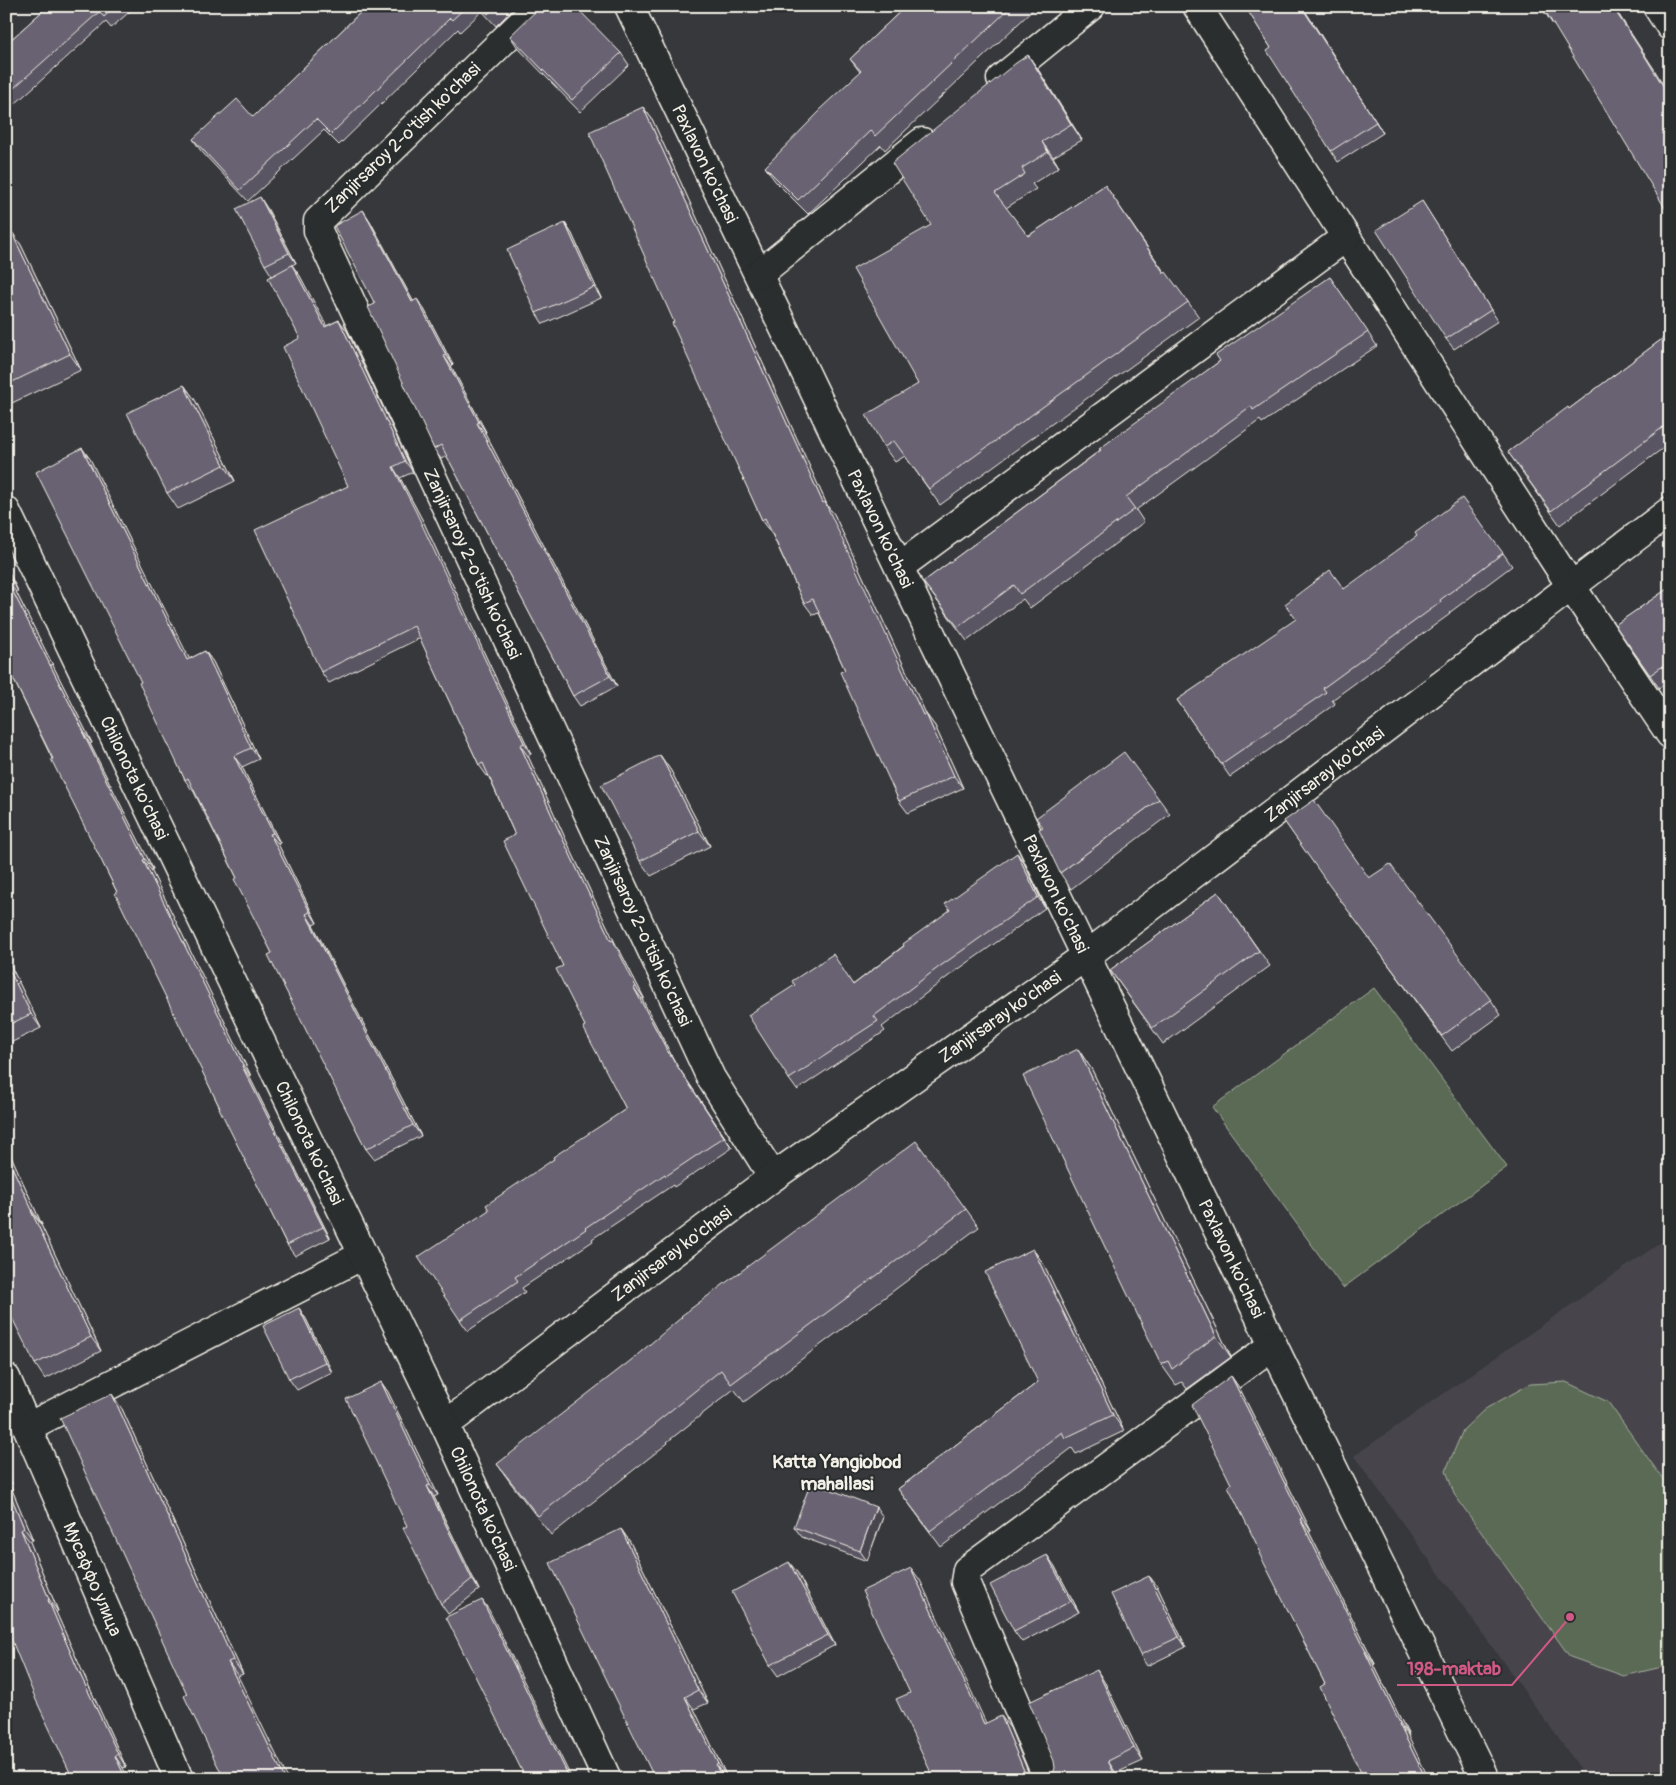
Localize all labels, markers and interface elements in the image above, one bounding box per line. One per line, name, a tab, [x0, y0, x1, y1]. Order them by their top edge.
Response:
street label: Zanjirsaroy 2-o'tish ko'chasi	[320, 58, 486, 218]
street label: Paxlavon ko'chasi	[667, 101, 743, 227]
street label: Zanjirsaroy 2-o'tish ko'chasi	[418, 465, 526, 663]
street label: Paxlavon ko'chasi	[842, 466, 919, 592]
street label: Chilonota ko'chasi	[95, 712, 174, 843]
street label: Zanjirsaray ko'chasi	[1260, 721, 1389, 827]
street label: Paxlavon ko'chasi	[1018, 831, 1094, 957]
street label: Zanjirsaroy 2-o'tish ko'chasi	[589, 832, 697, 1030]
street label: Zanjirsaray ko'chasi	[934, 966, 1066, 1068]
street label: Chilonota ko'chasi	[270, 1077, 349, 1209]
street label: Paxlavon ko'chasi	[1193, 1196, 1270, 1322]
street label: Zanjirsaray ko'chasi	[607, 1201, 736, 1307]
street label: Chilonota ko'chasi	[445, 1443, 522, 1575]
district label: Katta Yangiobod mahallasi	[772, 1450, 902, 1496]
street label: Мусаффо улица	[58, 1518, 127, 1640]
callout: 198-maktab	[1397, 1651, 1512, 1685]
text: 198-maktab	[1407, 1657, 1501, 1681]

